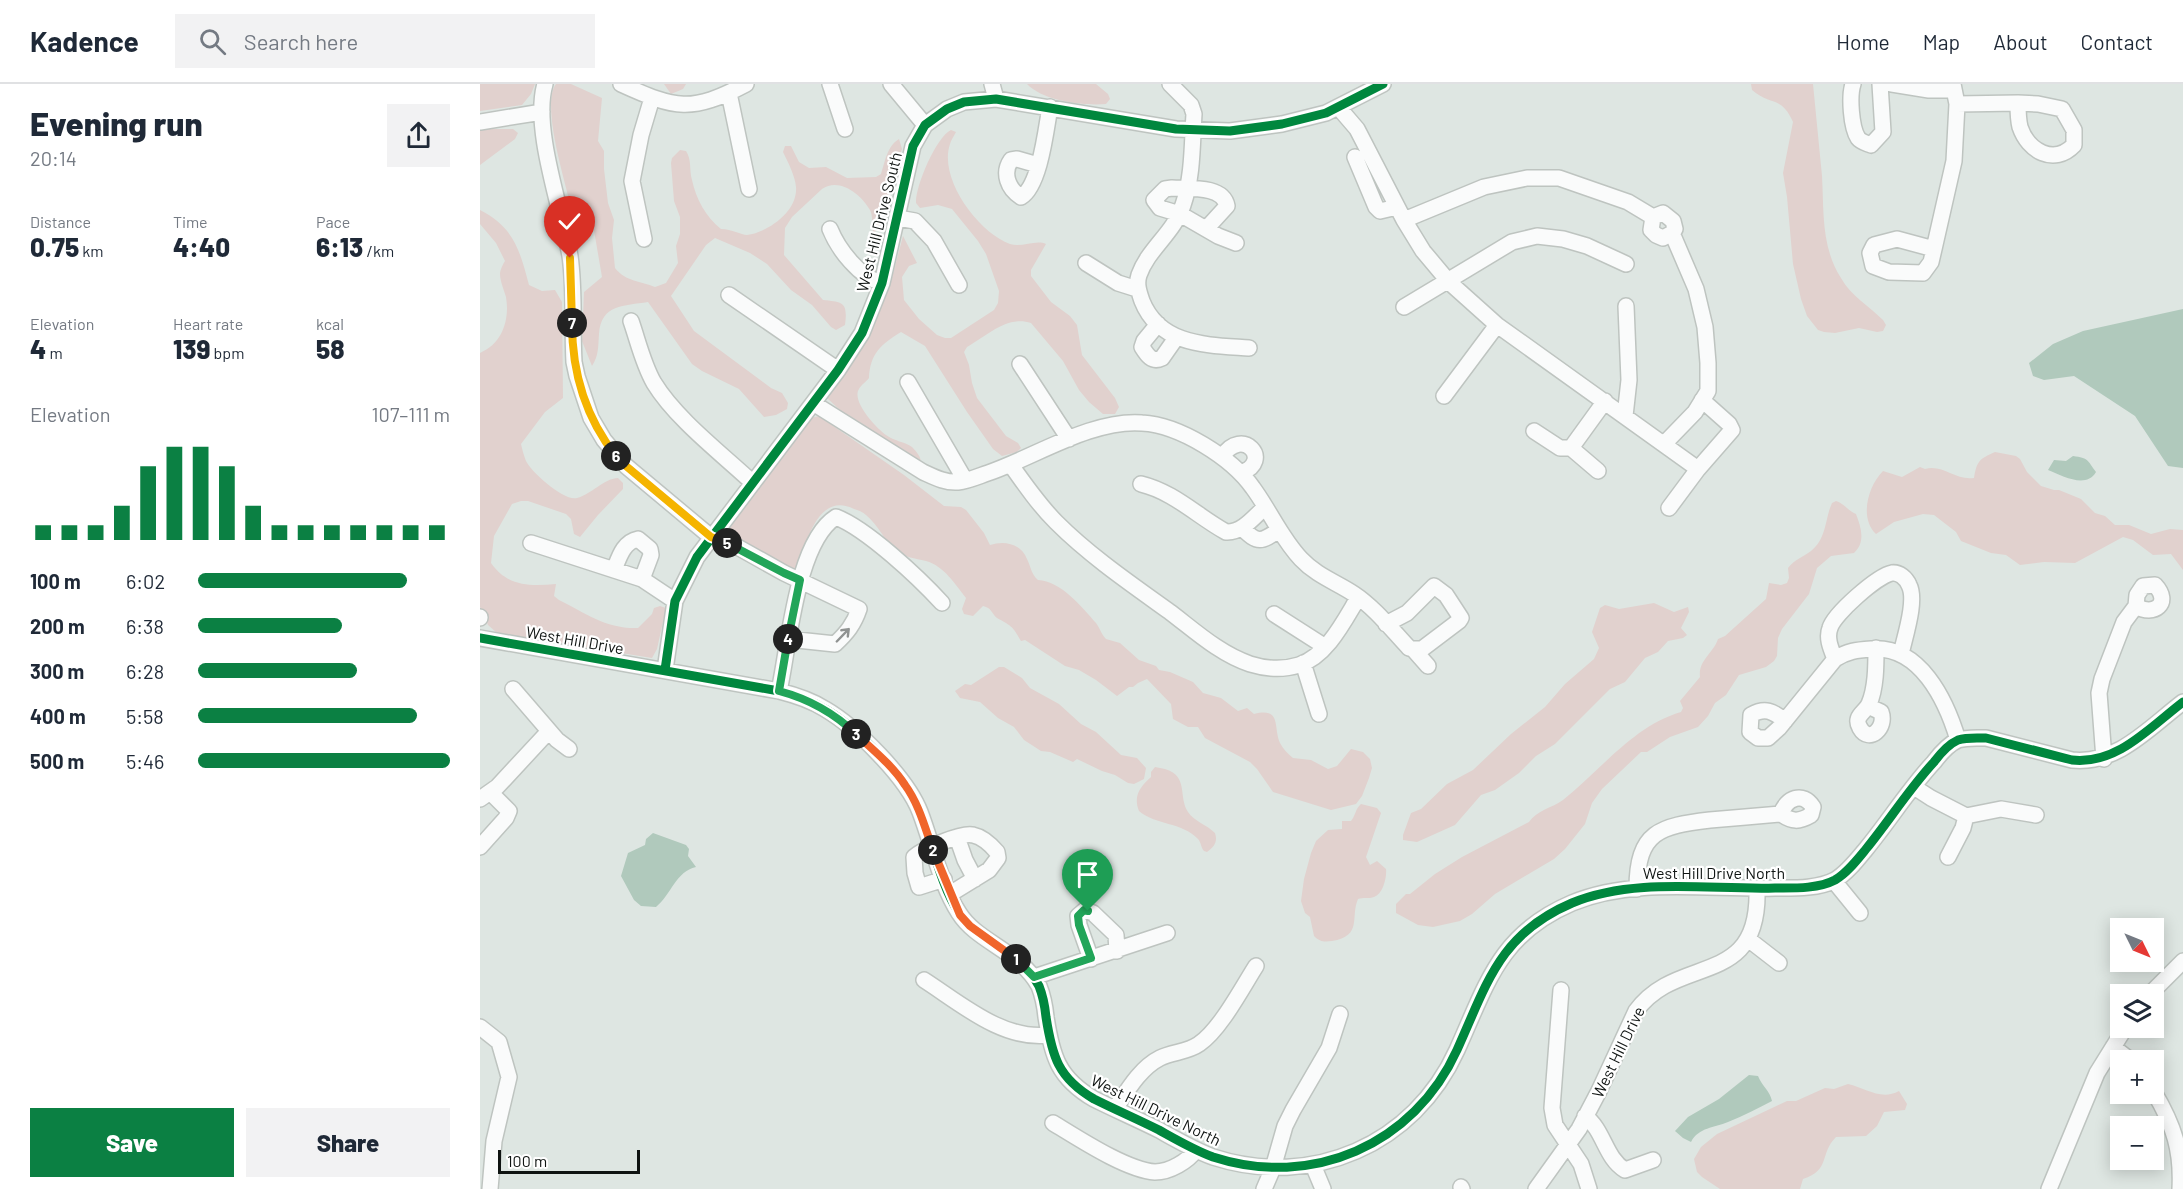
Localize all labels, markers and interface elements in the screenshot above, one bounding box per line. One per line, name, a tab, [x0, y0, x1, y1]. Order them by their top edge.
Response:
search box	[175, 14, 595, 68]
text: Kadence	[30, 24, 139, 58]
icon: search	[196, 25, 229, 58]
text: Search here	[244, 28, 358, 54]
text: Home	[1836, 29, 1890, 54]
text: Map	[1923, 29, 1960, 54]
text: About	[1993, 29, 2048, 54]
text: Contact	[2081, 29, 2153, 54]
text: Evening run	[30, 103, 203, 143]
button: share	[387, 104, 450, 167]
text: 20:14	[30, 146, 77, 170]
street label: West Hill Drive South	[852, 150, 905, 294]
pin	[544, 196, 595, 258]
icon: check	[553, 205, 586, 238]
text: Distance	[30, 212, 91, 231]
text: Time	[173, 212, 208, 231]
text: Pace	[316, 212, 350, 231]
text: 0.75	[30, 231, 79, 262]
text: 4:40	[173, 231, 230, 262]
text: 6:13	[316, 231, 363, 262]
text: km	[79, 241, 104, 260]
text: /km	[363, 241, 394, 260]
pin: 7	[557, 308, 587, 338]
text: 7	[568, 313, 576, 332]
text: Elevation	[30, 314, 94, 333]
text: Heart rate	[173, 314, 243, 333]
text: kcal	[316, 314, 344, 333]
text: 4	[30, 333, 46, 364]
text: 139	[173, 333, 210, 364]
text: 58	[316, 333, 345, 364]
text: m	[46, 343, 63, 362]
text: bpm	[210, 343, 244, 362]
text: Elevation	[30, 402, 111, 426]
text: 107–111 m	[372, 402, 450, 426]
pin: 6	[601, 441, 631, 471]
text: 6	[612, 446, 620, 465]
pin: 5	[712, 528, 742, 558]
text: 5	[723, 533, 731, 552]
text: 100 m	[30, 569, 81, 593]
text: 6:02	[126, 569, 165, 593]
text: 200 m	[30, 614, 85, 638]
text: 6:38	[126, 614, 164, 638]
street label: West Hill Drive	[525, 622, 626, 657]
pin: 4	[773, 624, 803, 654]
one-way arrow	[836, 628, 850, 643]
text: 4	[783, 629, 793, 648]
text: 300 m	[30, 659, 84, 683]
text: 6:28	[126, 659, 164, 683]
text: 400 m	[30, 704, 86, 728]
text: 5:58	[126, 704, 164, 728]
pin: 3	[841, 719, 871, 749]
text: 3	[852, 724, 860, 743]
text: 500 m	[30, 749, 84, 773]
text: 5:46	[126, 749, 164, 773]
pin: 2	[918, 835, 948, 865]
text: 2	[929, 840, 937, 859]
pin	[1062, 849, 1113, 911]
icon: arrive	[1071, 858, 1104, 891]
street label: West Hill Drive North	[1643, 863, 1785, 882]
north arrow	[2110, 918, 2164, 972]
map controls	[2110, 918, 2164, 1170]
pin: 1	[1001, 944, 1031, 974]
text: 1	[1013, 949, 1019, 968]
button: layers	[2110, 984, 2164, 1038]
street label: West Hill Drive	[1587, 1003, 1648, 1100]
button: +	[2110, 1050, 2164, 1104]
street label: West Hill Drive North	[1088, 1070, 1224, 1149]
button: Save	[30, 1108, 234, 1177]
button: Share	[246, 1108, 450, 1177]
button: −	[2110, 1116, 2164, 1170]
scale bar	[498, 1147, 640, 1174]
text: 100 m	[507, 1151, 547, 1170]

